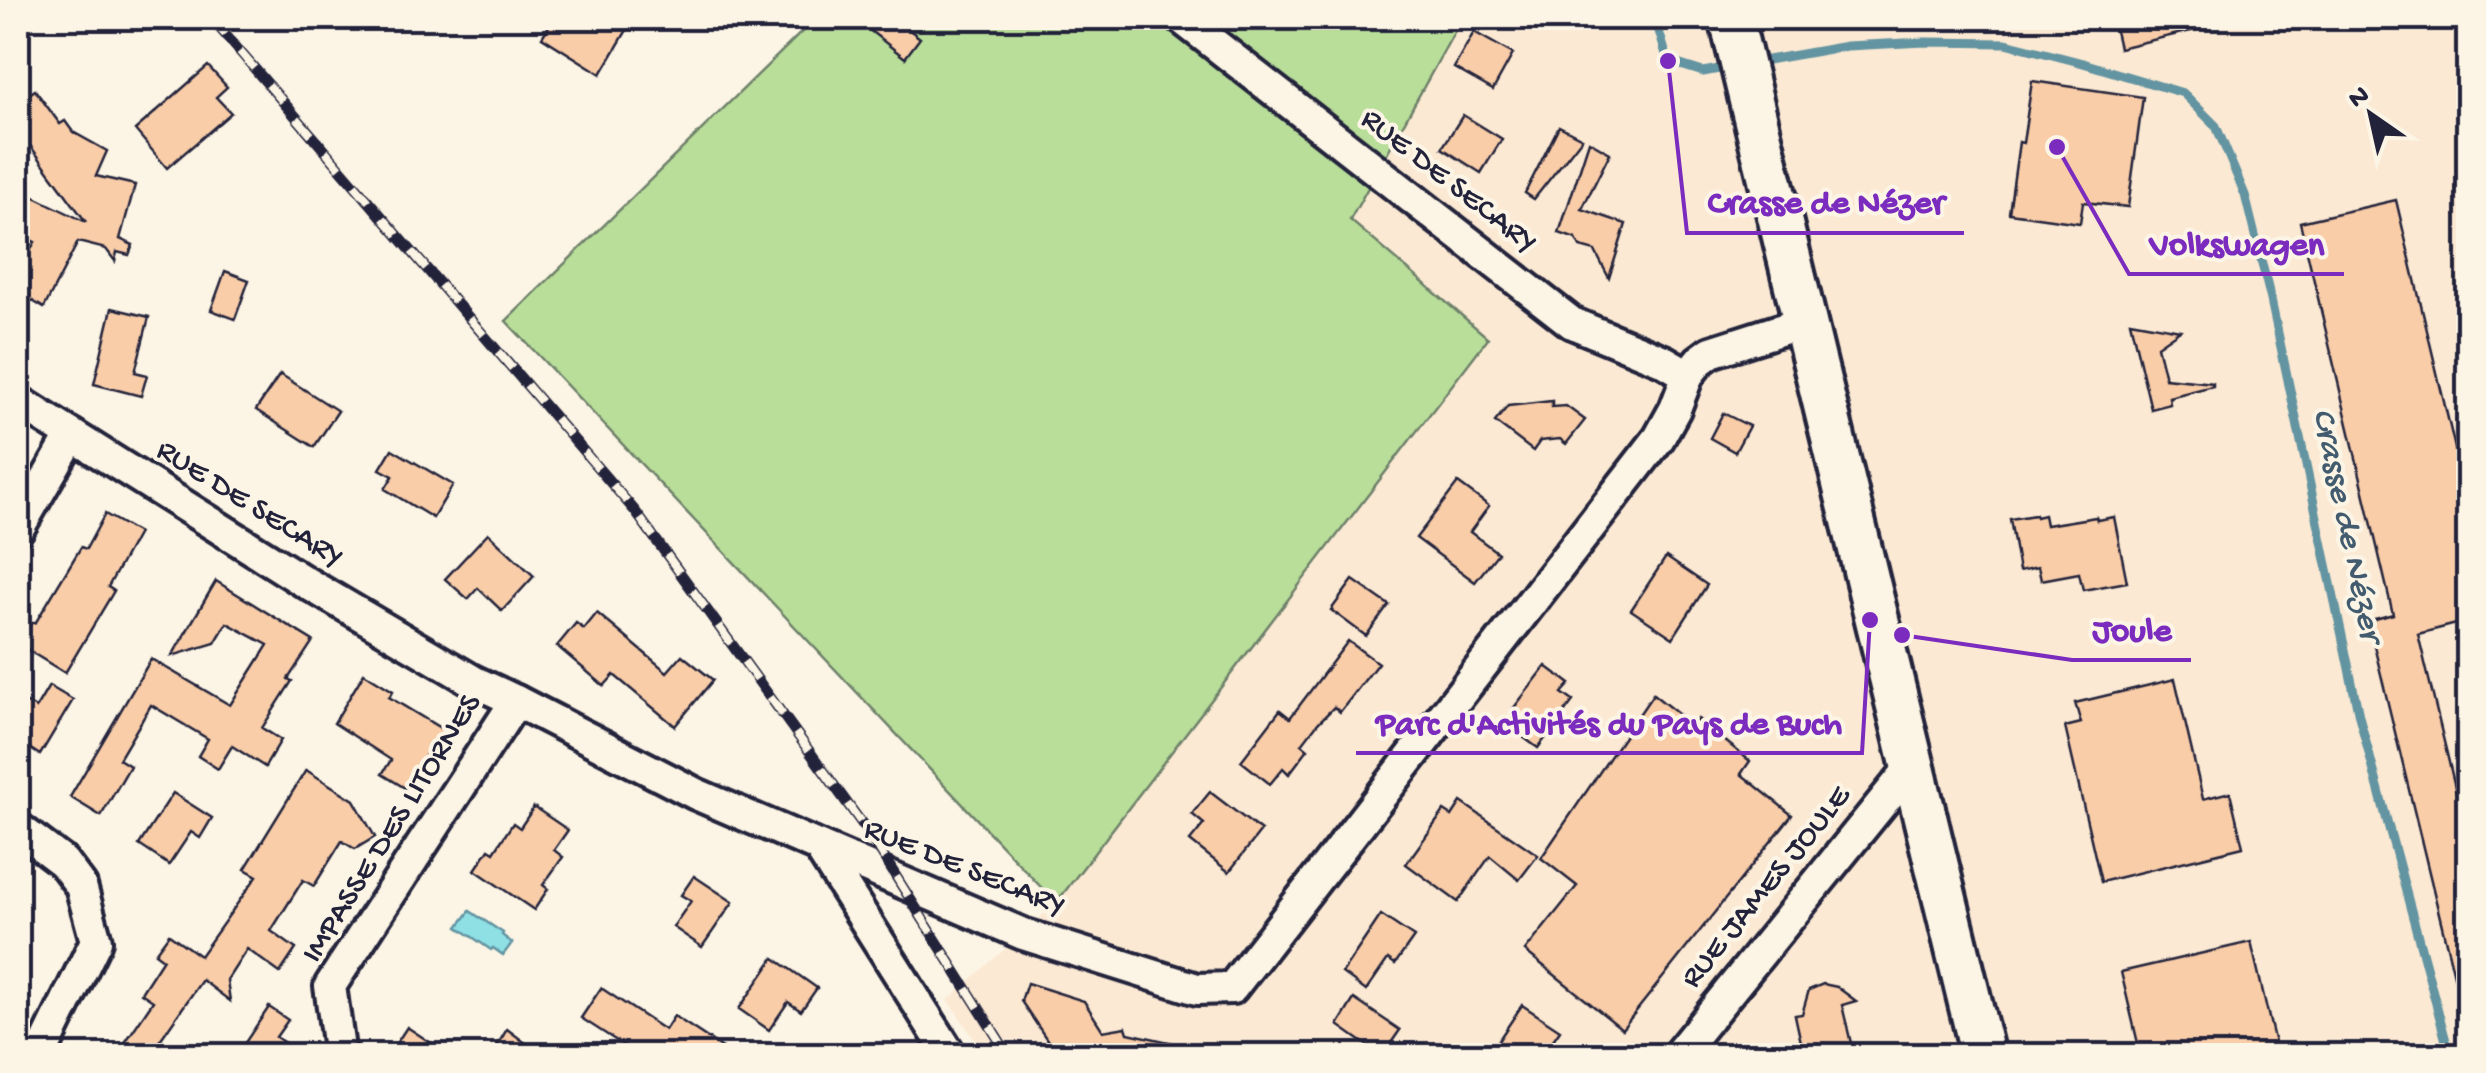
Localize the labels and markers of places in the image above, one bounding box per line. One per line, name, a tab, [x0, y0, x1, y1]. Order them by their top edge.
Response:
callout: Crasse de Nézer	[1687, 168, 1964, 233]
callout: Volkswagen	[2129, 209, 2344, 274]
callout: Joule	[2072, 595, 2191, 660]
callout: Parc d'Activités du Pays de Buch	[1356, 688, 1862, 753]

